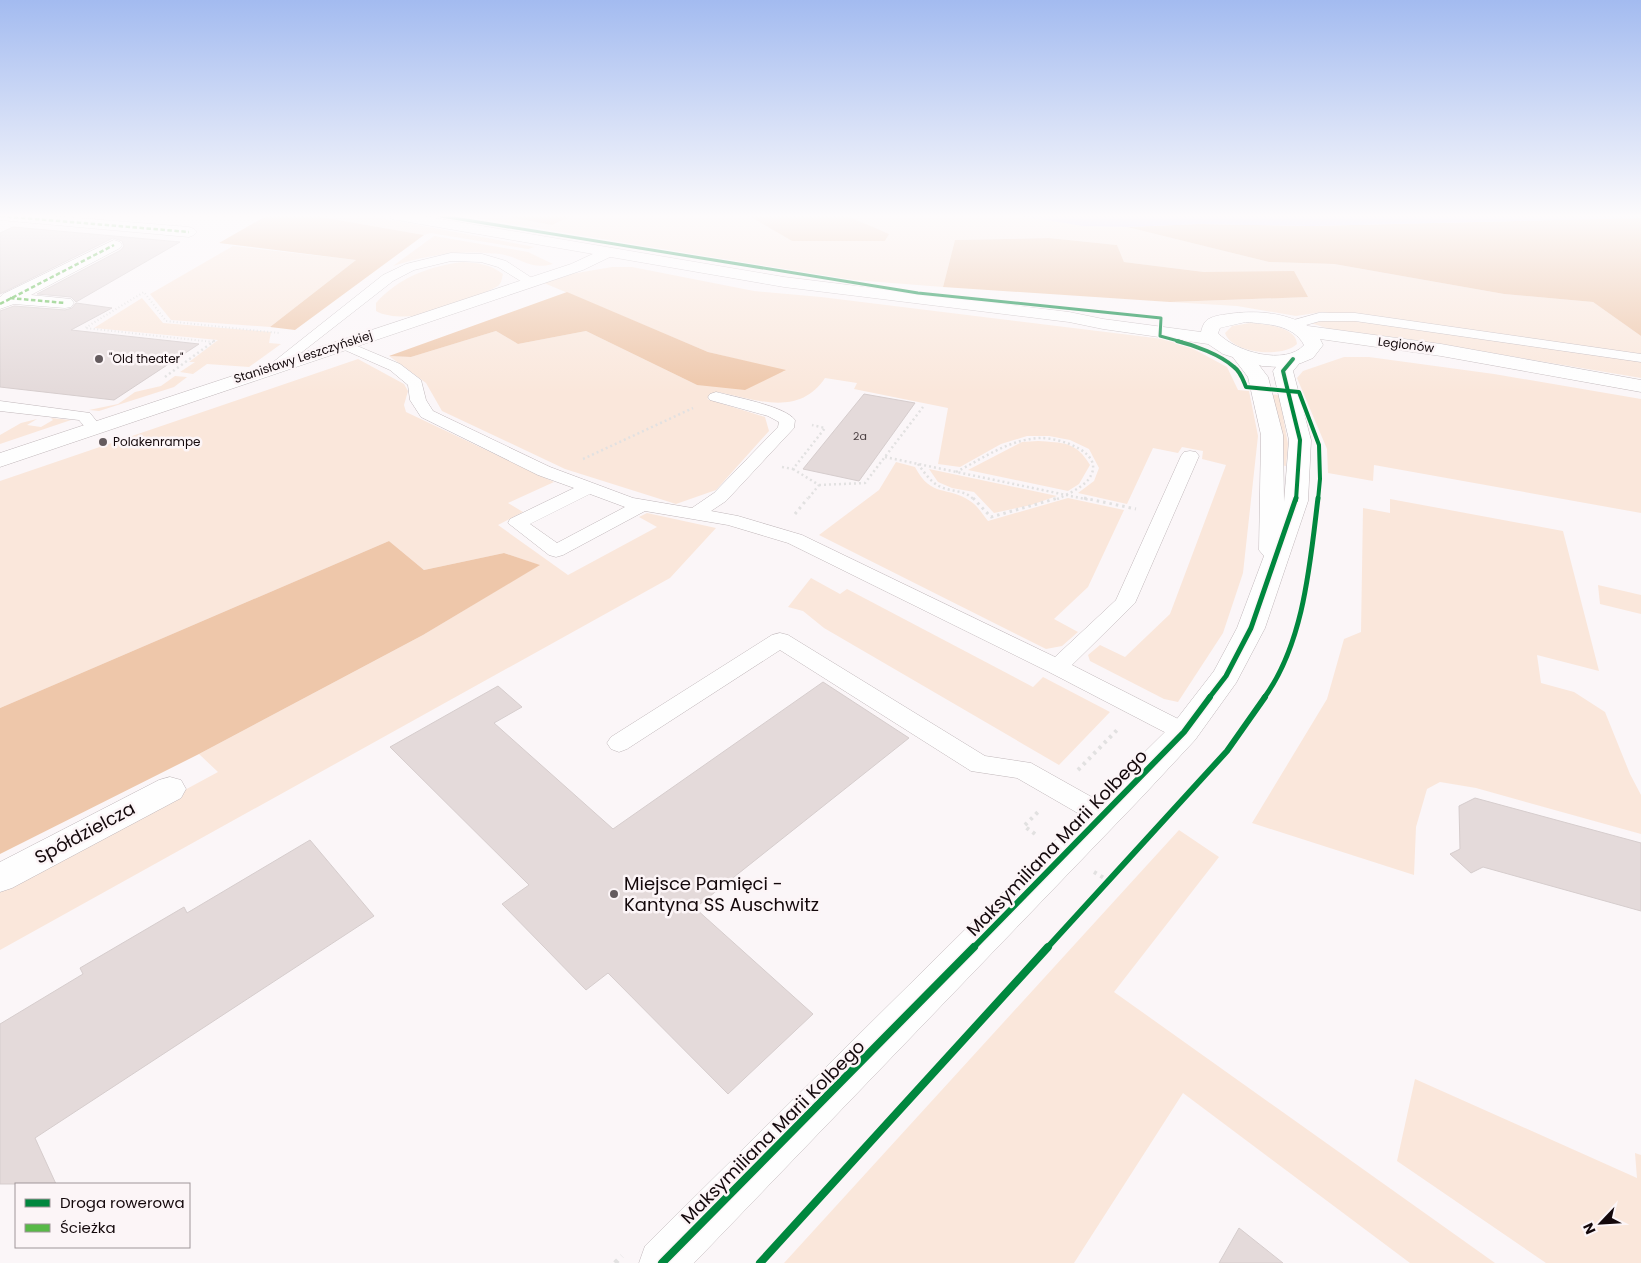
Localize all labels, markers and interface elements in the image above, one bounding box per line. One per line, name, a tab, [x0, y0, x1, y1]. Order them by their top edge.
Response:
street label: Stanisławy Leszczyńskiej	[231, 326, 374, 387]
street label: Legionów	[1377, 333, 1435, 356]
place label: "Old theater"	[109, 350, 184, 367]
marker: "Old theater"	[93, 353, 105, 365]
house number: 2a	[853, 428, 867, 444]
place label: Polakenrampe	[113, 433, 201, 450]
marker: Polakenrampe	[97, 436, 109, 448]
street label: Maksymiliana Marii Kolbego	[961, 744, 1153, 942]
street label: Spółdzielcza	[30, 796, 139, 870]
place label: Miejsce Pamięci - Kantyna SS Auschwitz	[624, 871, 819, 917]
marker: Miejsce Pamięci - Kantyna SS Auschwitz	[608, 888, 620, 900]
street label: Maksymiliana Marii Kolbego	[675, 1034, 870, 1229]
legend	[15, 1183, 190, 1248]
text: Droga rowerowa	[60, 1192, 185, 1213]
north arrow	[1576, 1198, 1626, 1248]
text: Ścieżka	[60, 1217, 116, 1238]
text: N	[1578, 1219, 1601, 1237]

